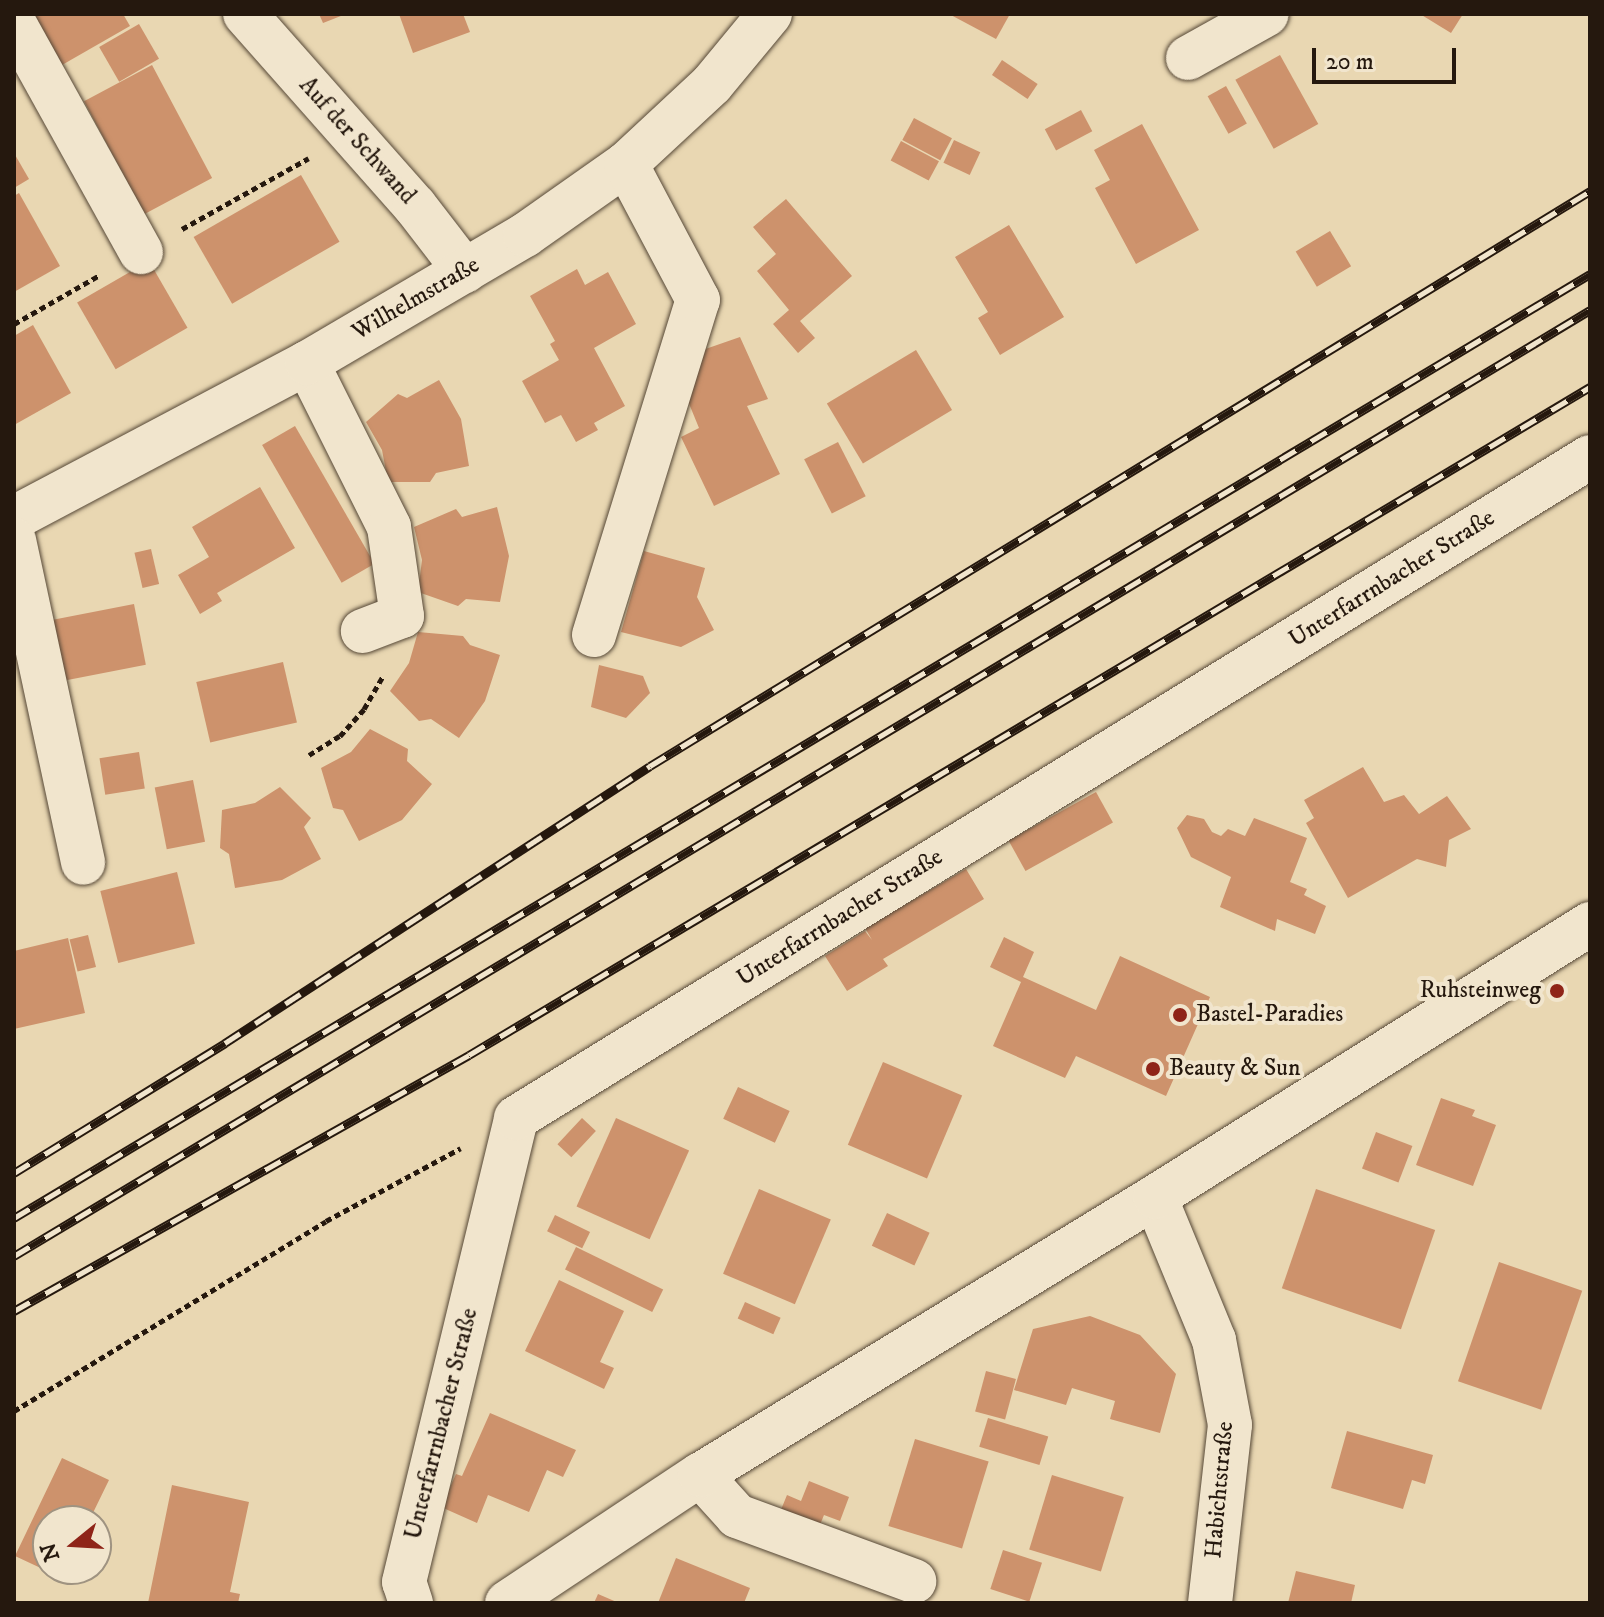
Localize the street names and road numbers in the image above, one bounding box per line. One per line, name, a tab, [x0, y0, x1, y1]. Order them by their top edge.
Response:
street label: Auf der Schwand	[292, 72, 422, 210]
street label: Wilhelmstraße	[347, 251, 485, 347]
street label: Unterfarrnbacher Straße	[1284, 504, 1500, 654]
street label: Unterfarrnbacher Straße	[732, 843, 948, 993]
street label: Unterfarrnbacher Straße	[399, 1305, 485, 1543]
street label: Habichtstraße	[1200, 1420, 1240, 1560]

